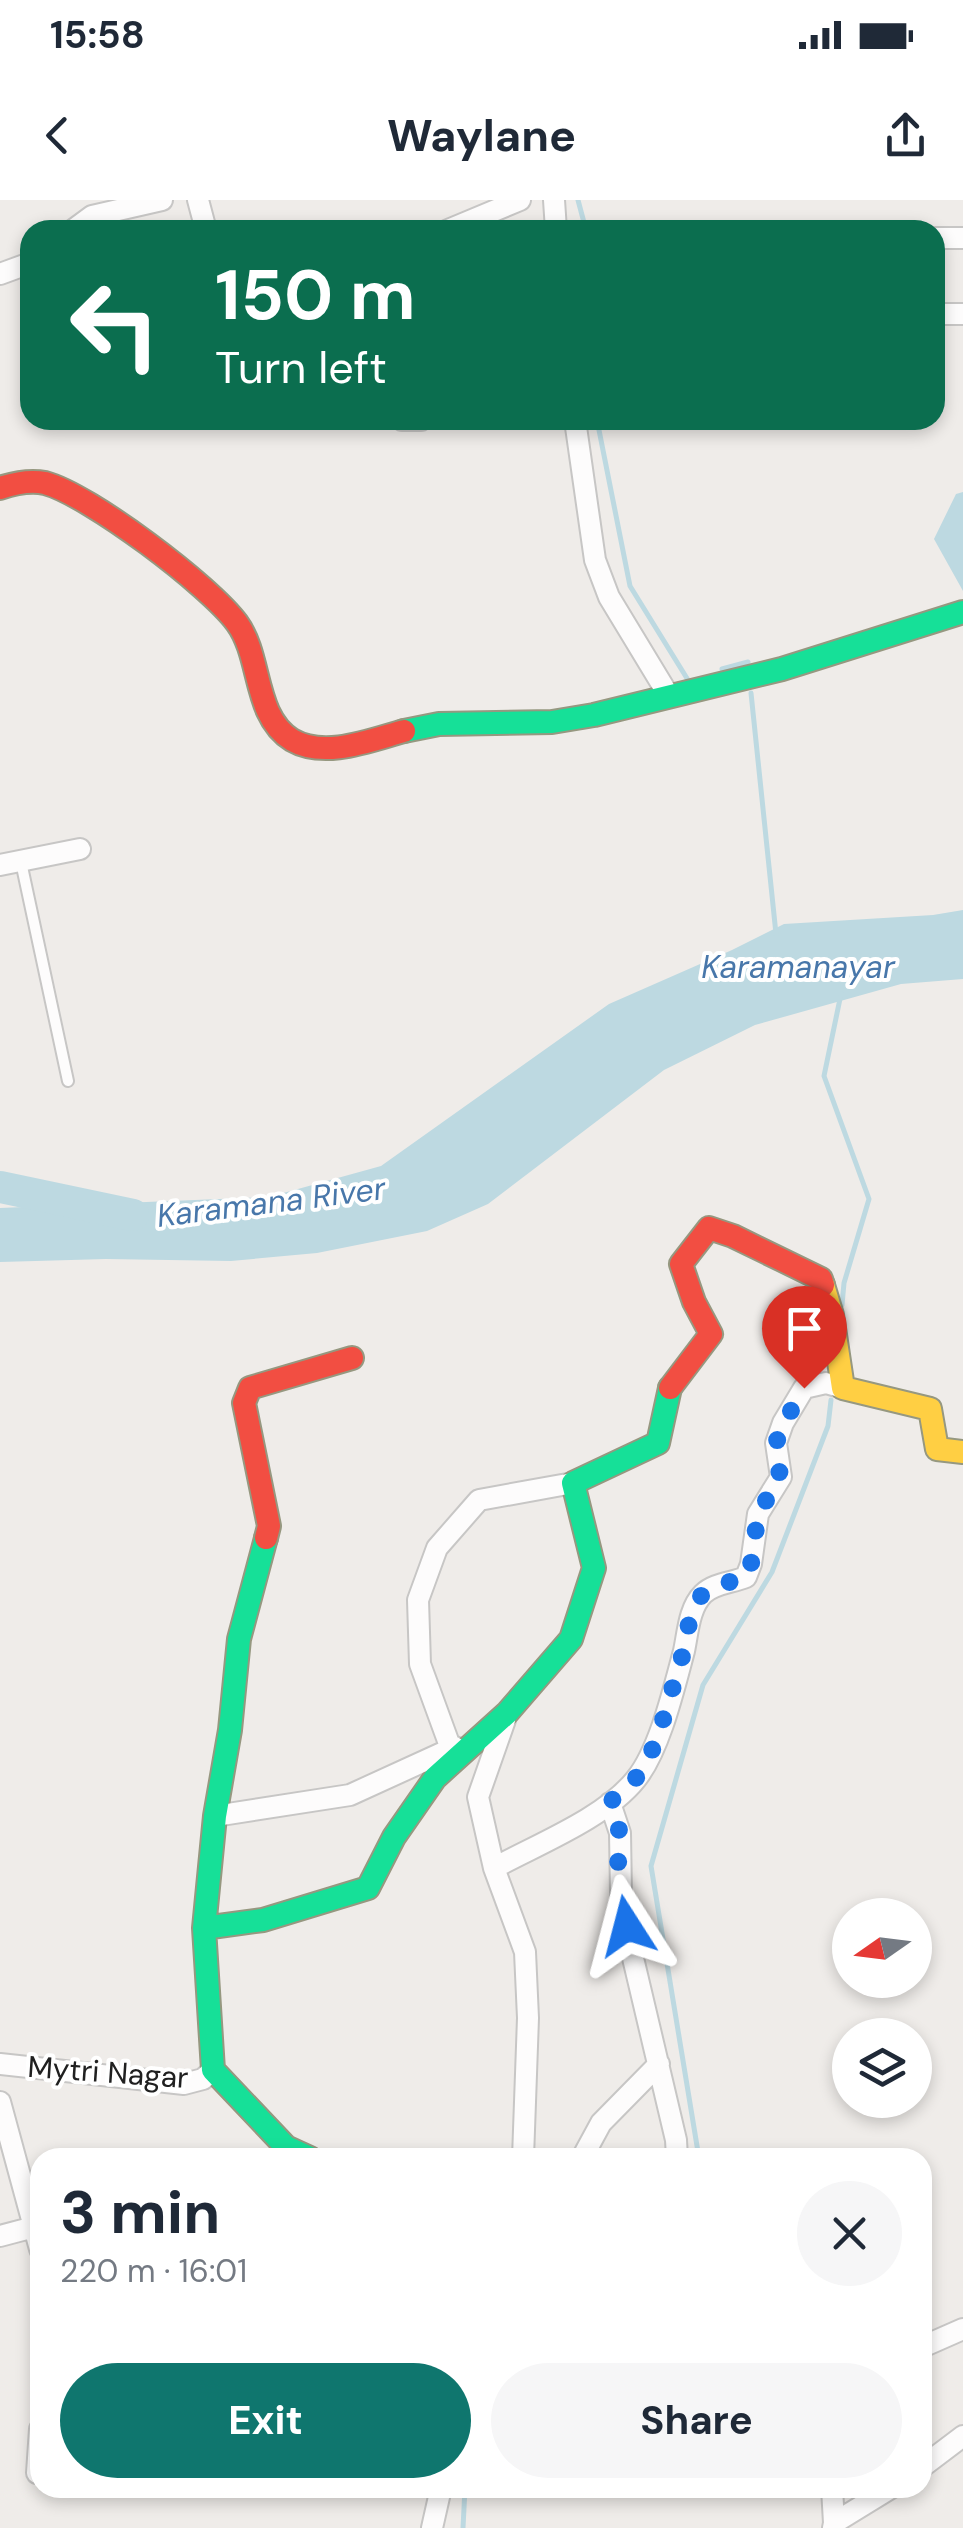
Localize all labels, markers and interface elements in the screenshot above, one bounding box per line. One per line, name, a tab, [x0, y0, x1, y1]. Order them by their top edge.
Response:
text: 15:58	[50, 10, 145, 60]
text: Waylane	[387, 106, 576, 165]
icon: back	[30, 108, 85, 163]
icon: share	[878, 108, 933, 163]
text: 150 m	[215, 250, 416, 341]
icon: left	[50, 260, 180, 390]
text: Turn left	[215, 338, 387, 397]
water label: Karamanayar	[701, 946, 896, 988]
water label: Karamana River	[154, 1167, 389, 1237]
pin	[762, 1286, 847, 1389]
icon: arrive	[777, 1301, 832, 1356]
position arrow	[575, 1874, 679, 1978]
north arrow	[832, 1898, 932, 1998]
map controls	[832, 1898, 932, 2118]
button: layers	[832, 2018, 932, 2118]
street label: Mytri Nagar	[26, 2047, 190, 2097]
text: 3 min	[60, 2173, 220, 2252]
button: close	[797, 2181, 902, 2286]
text: 220 m · 16:01	[60, 2250, 247, 2292]
button: Exit	[60, 2363, 471, 2478]
button: Share	[491, 2363, 902, 2478]

